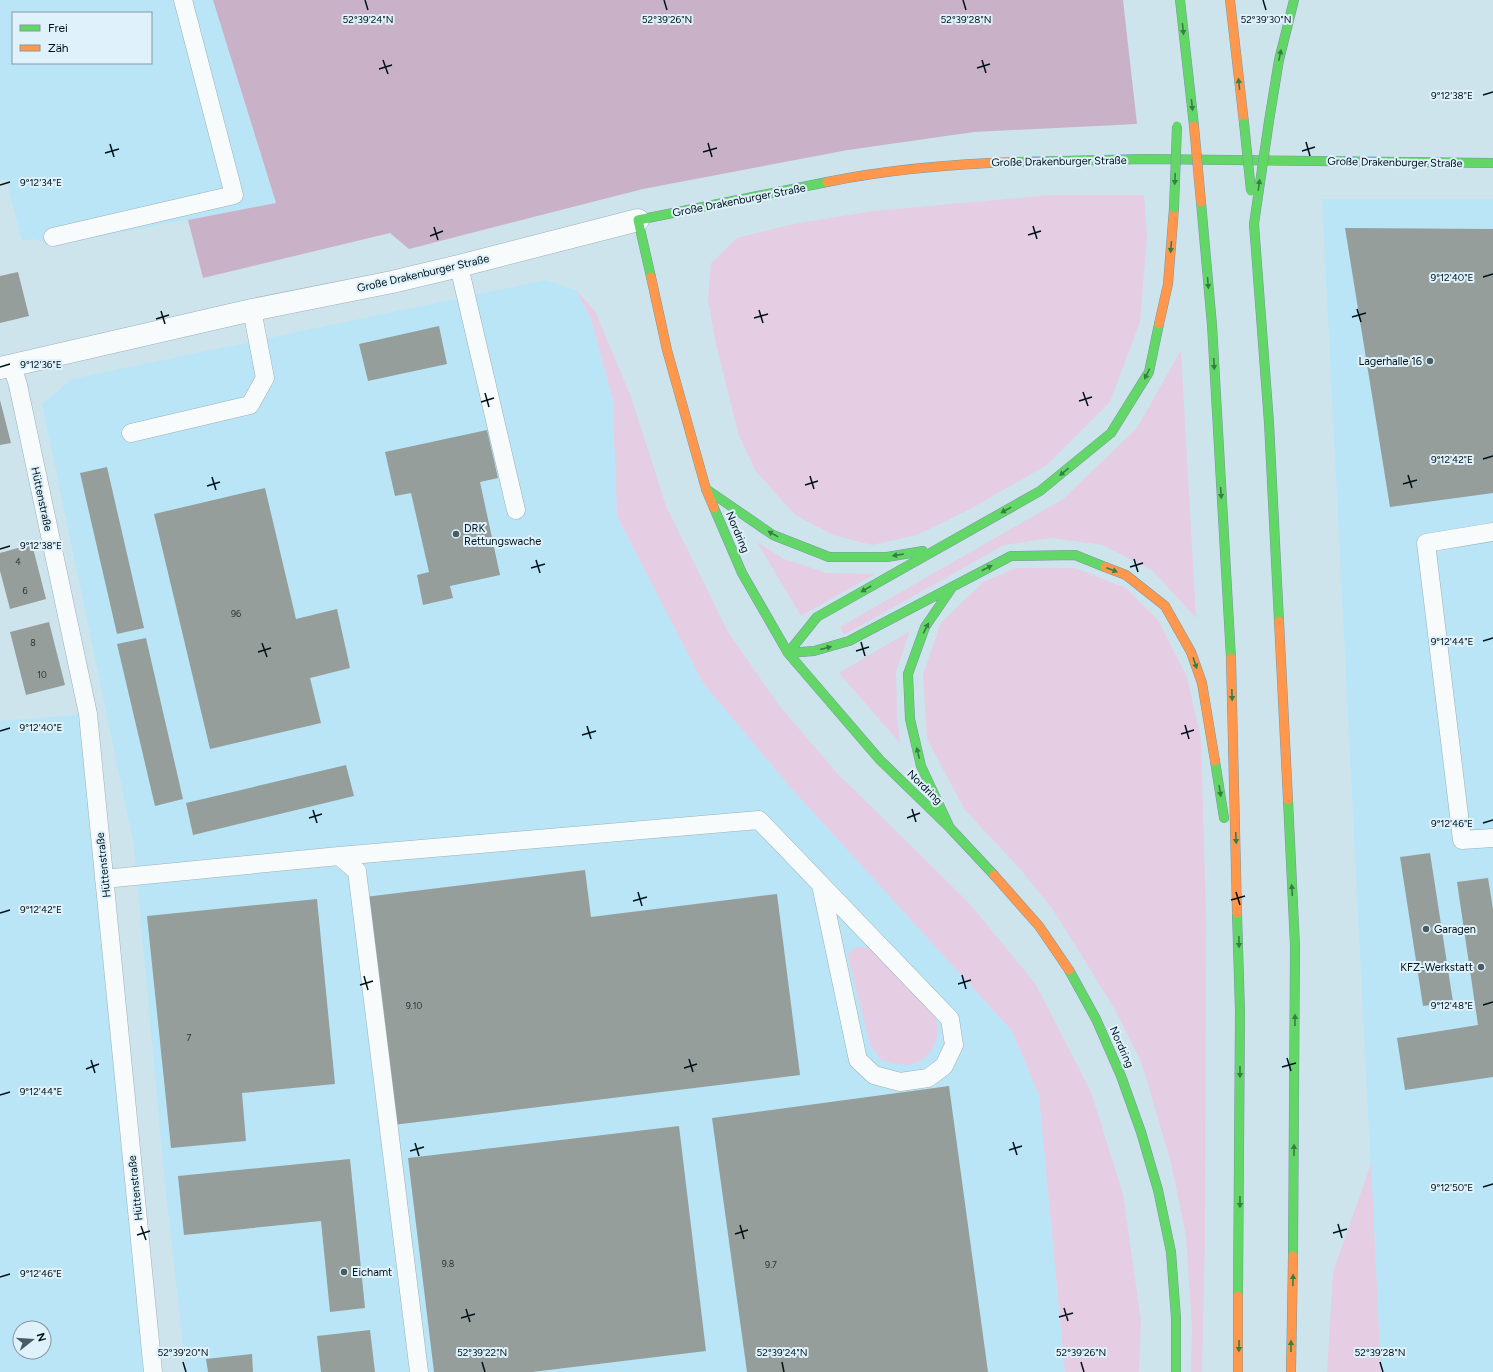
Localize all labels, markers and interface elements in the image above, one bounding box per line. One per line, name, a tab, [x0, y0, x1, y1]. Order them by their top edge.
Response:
legend	[12, 12, 152, 64]
text: 52°39'24"N	[343, 13, 393, 26]
text: 52°39'26"N	[642, 13, 692, 26]
text: 52°39'28"N	[941, 13, 991, 26]
text: 52°39'30"N	[1241, 13, 1291, 26]
text: Frei	[48, 21, 68, 35]
one-way arrow	[1180, 22, 1186, 35]
text: Zäh	[48, 41, 69, 55]
one-way arrow	[1278, 49, 1284, 61]
one-way arrow	[1236, 78, 1243, 90]
text: 9°12'38"E	[1431, 89, 1473, 102]
one-way arrow	[1188, 99, 1195, 112]
street label: Große Drakenburger Straße	[991, 154, 1127, 169]
street label: Große Drakenburger Straße	[1327, 155, 1463, 170]
one-way arrow	[1172, 173, 1179, 185]
text: 9°12'34"E	[20, 176, 62, 189]
one-way arrow	[1256, 179, 1262, 191]
street label: Große Drakenburger Straße	[671, 181, 807, 220]
one-way arrow	[1168, 241, 1175, 253]
street label: Große Drakenburger Straße	[356, 252, 490, 295]
text: 9°12'40"E	[1431, 271, 1473, 284]
one-way arrow	[1205, 277, 1211, 289]
place label: Lagerhalle 16	[1358, 355, 1422, 368]
marker: Lagerhalle 16	[1425, 356, 1435, 366]
text: 9°12'36"E	[20, 358, 62, 371]
one-way arrow	[1210, 358, 1217, 370]
one-way arrow	[1144, 369, 1150, 380]
text: 9°12'42"E	[1431, 453, 1473, 466]
street label: Hüttenstraße	[28, 466, 55, 533]
one-way arrow	[1058, 467, 1069, 476]
one-way arrow	[1218, 487, 1225, 499]
one-way arrow	[1000, 506, 1012, 513]
street label: Nordring	[723, 509, 752, 555]
place label: DRK Rettungswache	[464, 522, 541, 548]
marker: DRK Rettungswache	[451, 529, 461, 539]
one-way arrow	[767, 530, 779, 537]
text: 9°12'38"E	[20, 539, 62, 552]
one-way arrow	[892, 552, 904, 558]
house number: 4	[15, 556, 21, 567]
one-way arrow	[982, 565, 993, 571]
one-way arrow	[1106, 567, 1118, 573]
house number: 6	[22, 585, 28, 596]
one-way arrow	[860, 586, 872, 593]
house number: 96	[231, 608, 241, 619]
one-way arrow	[923, 622, 929, 633]
text: 9°12'44"E	[1431, 635, 1473, 648]
house number: 8	[30, 637, 36, 648]
one-way arrow	[820, 644, 833, 650]
one-way arrow	[1193, 658, 1199, 670]
house number: 10	[37, 669, 47, 680]
one-way arrow	[1229, 689, 1235, 702]
text: 9°12'40"E	[20, 721, 62, 734]
one-way arrow	[915, 747, 921, 760]
street label: Nordring	[904, 767, 945, 807]
one-way arrow	[1217, 785, 1223, 797]
text: 9°12'46"E	[1431, 817, 1473, 830]
street label: Hüttenstraße	[94, 832, 113, 898]
one-way arrow	[1233, 832, 1239, 845]
one-way arrow	[1289, 883, 1295, 896]
text: 9°12'42"E	[20, 903, 62, 916]
place label: Garagen	[1434, 923, 1476, 936]
marker: Garagen	[1421, 924, 1431, 934]
one-way arrow	[1236, 936, 1242, 949]
place label: KFZ-Werkstatt	[1400, 961, 1473, 974]
marker: KFZ-Werkstatt	[1476, 962, 1486, 972]
text: 9°12'48"E	[1431, 999, 1473, 1012]
house number: 9.10	[406, 1000, 422, 1011]
one-way arrow	[1291, 1014, 1298, 1026]
street label: Nordring	[1107, 1024, 1136, 1070]
house number: 7	[187, 1032, 192, 1043]
one-way arrow	[1237, 1066, 1243, 1079]
text: 9°12'44"E	[20, 1085, 62, 1098]
one-way arrow	[1291, 1143, 1297, 1156]
street label: Hüttenstraße	[126, 1155, 145, 1221]
text: 9°12'50"E	[1431, 1181, 1473, 1194]
one-way arrow	[1237, 1196, 1243, 1209]
house number: 9.8	[442, 1258, 455, 1269]
house number: 9.7	[765, 1259, 777, 1270]
place label: Eichamt	[352, 1266, 392, 1279]
text: 9°12'46"E	[20, 1267, 62, 1280]
marker: Eichamt	[339, 1267, 349, 1277]
one-way arrow	[1290, 1273, 1296, 1286]
north arrow	[12, 1320, 52, 1360]
text: N	[34, 1331, 49, 1343]
one-way arrow	[1236, 1340, 1242, 1353]
one-way arrow	[1288, 1340, 1295, 1352]
text: 52°39'20"N	[157, 1346, 209, 1359]
text: 52°39'22"N	[457, 1346, 507, 1359]
text: 52°39'24"N	[757, 1346, 807, 1359]
text: 52°39'26"N	[1056, 1346, 1106, 1359]
text: 52°39'28"N	[1355, 1346, 1405, 1359]

